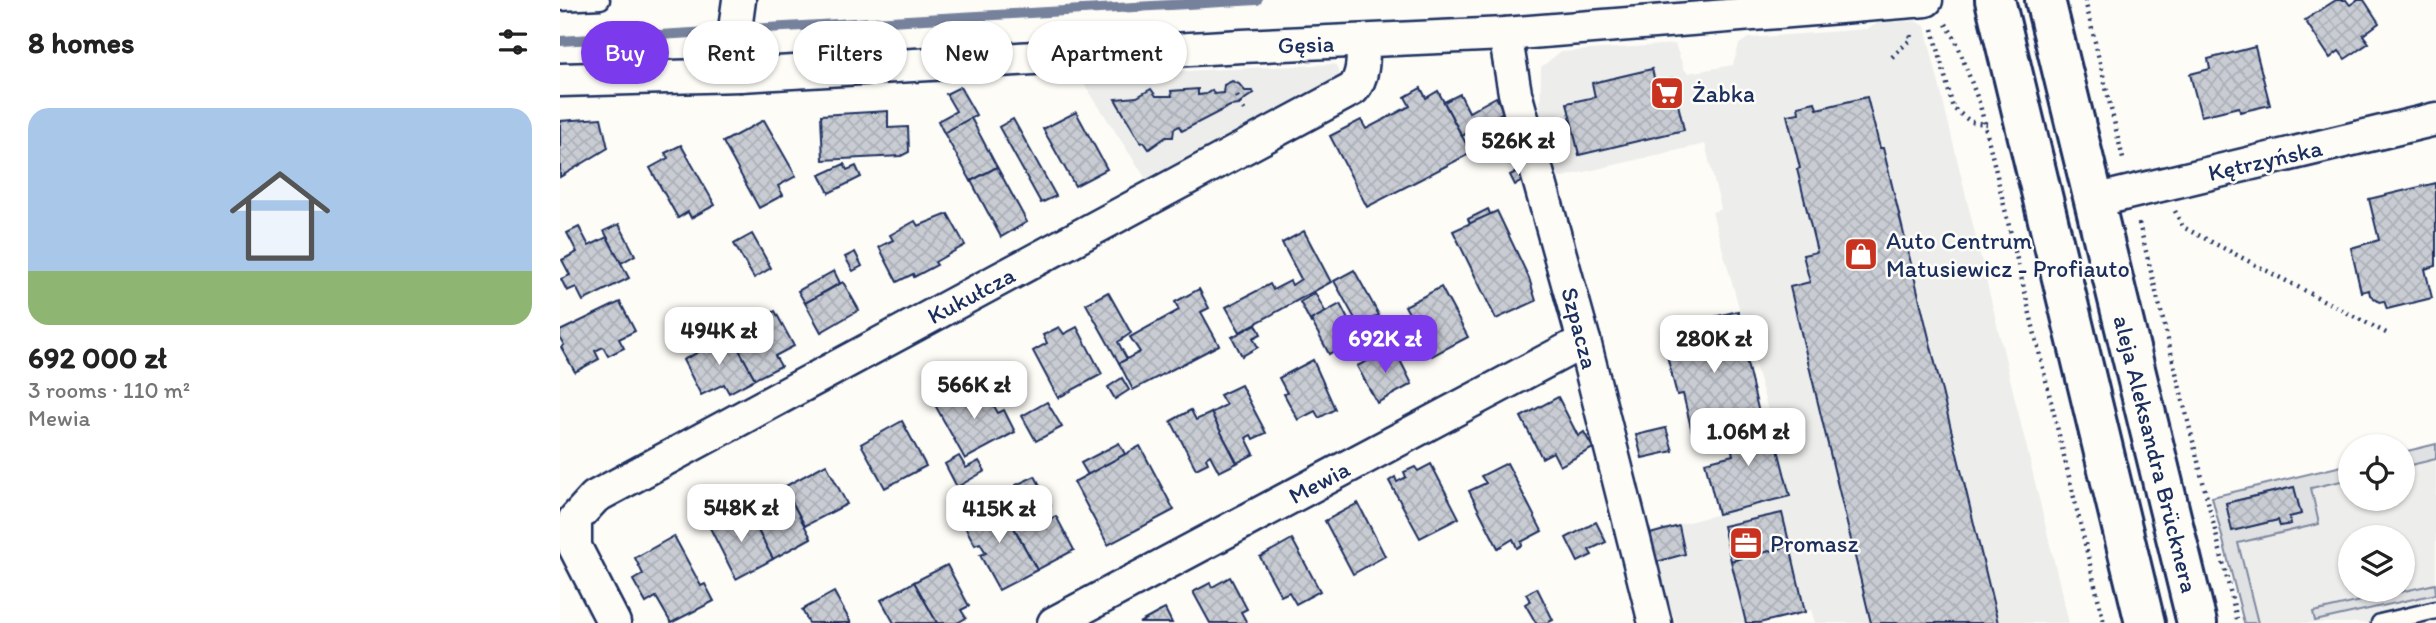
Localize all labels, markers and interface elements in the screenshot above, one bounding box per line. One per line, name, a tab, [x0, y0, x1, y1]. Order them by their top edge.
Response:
chip: Buy	[581, 21, 669, 84]
chip: Rent	[683, 21, 779, 84]
chip: Filters	[793, 21, 907, 84]
chip: New	[921, 21, 1013, 84]
chip: Apartment	[1027, 21, 1187, 84]
icon: filters	[494, 23, 532, 61]
text: 8 homes	[28, 24, 135, 61]
street label: Gęsia	[1277, 29, 1335, 59]
supermarket icon: Żabka	[1648, 74, 1686, 112]
place label: Żabka	[1692, 79, 1755, 108]
pin: 526K zł	[1453, 118, 1583, 177]
text: 526K zł	[1481, 126, 1555, 154]
street label: Kętrzyńska	[2205, 133, 2325, 187]
icon: home	[217, 153, 343, 279]
place label: Auto Centrum Matusiewicz - Profiauto	[1886, 226, 2130, 283]
shop icon: Auto Centrum Matusiewicz - Profiauto	[1842, 235, 1880, 273]
street label: Kukułcza	[922, 260, 1020, 330]
street label: Szpacza	[1555, 284, 1605, 372]
pin: 494K zł	[654, 308, 784, 367]
street label: aleja Aleksandra Brücknera	[2107, 312, 2205, 596]
text: 494K zł	[681, 316, 757, 344]
pin: 692K zł	[1320, 316, 1450, 375]
pin: 280K zł	[1649, 316, 1779, 375]
text: 692K zł	[1348, 324, 1422, 352]
text: 280K zł	[1676, 324, 1752, 352]
text: 692 000 zł	[28, 339, 167, 376]
pin: 566K zł	[909, 362, 1039, 421]
text: 566K zł	[937, 370, 1011, 398]
text: 3 rooms · 110 m²	[28, 376, 190, 404]
text: Mewia	[28, 404, 91, 432]
pin: 1.06M zł	[1676, 408, 1820, 468]
text: 1.06M zł	[1706, 417, 1790, 445]
map controls	[2338, 434, 2415, 602]
button: locate	[2338, 434, 2415, 511]
street label: Mewia	[1283, 454, 1355, 510]
pin: 548K zł	[676, 484, 806, 544]
pin: 415K zł	[934, 486, 1064, 545]
text: 548K zł	[703, 493, 779, 521]
text: 415K zł	[962, 494, 1036, 522]
office icon: Promasz	[1727, 524, 1765, 562]
button: layers	[2338, 525, 2415, 602]
place label: Promasz	[1770, 529, 1859, 558]

